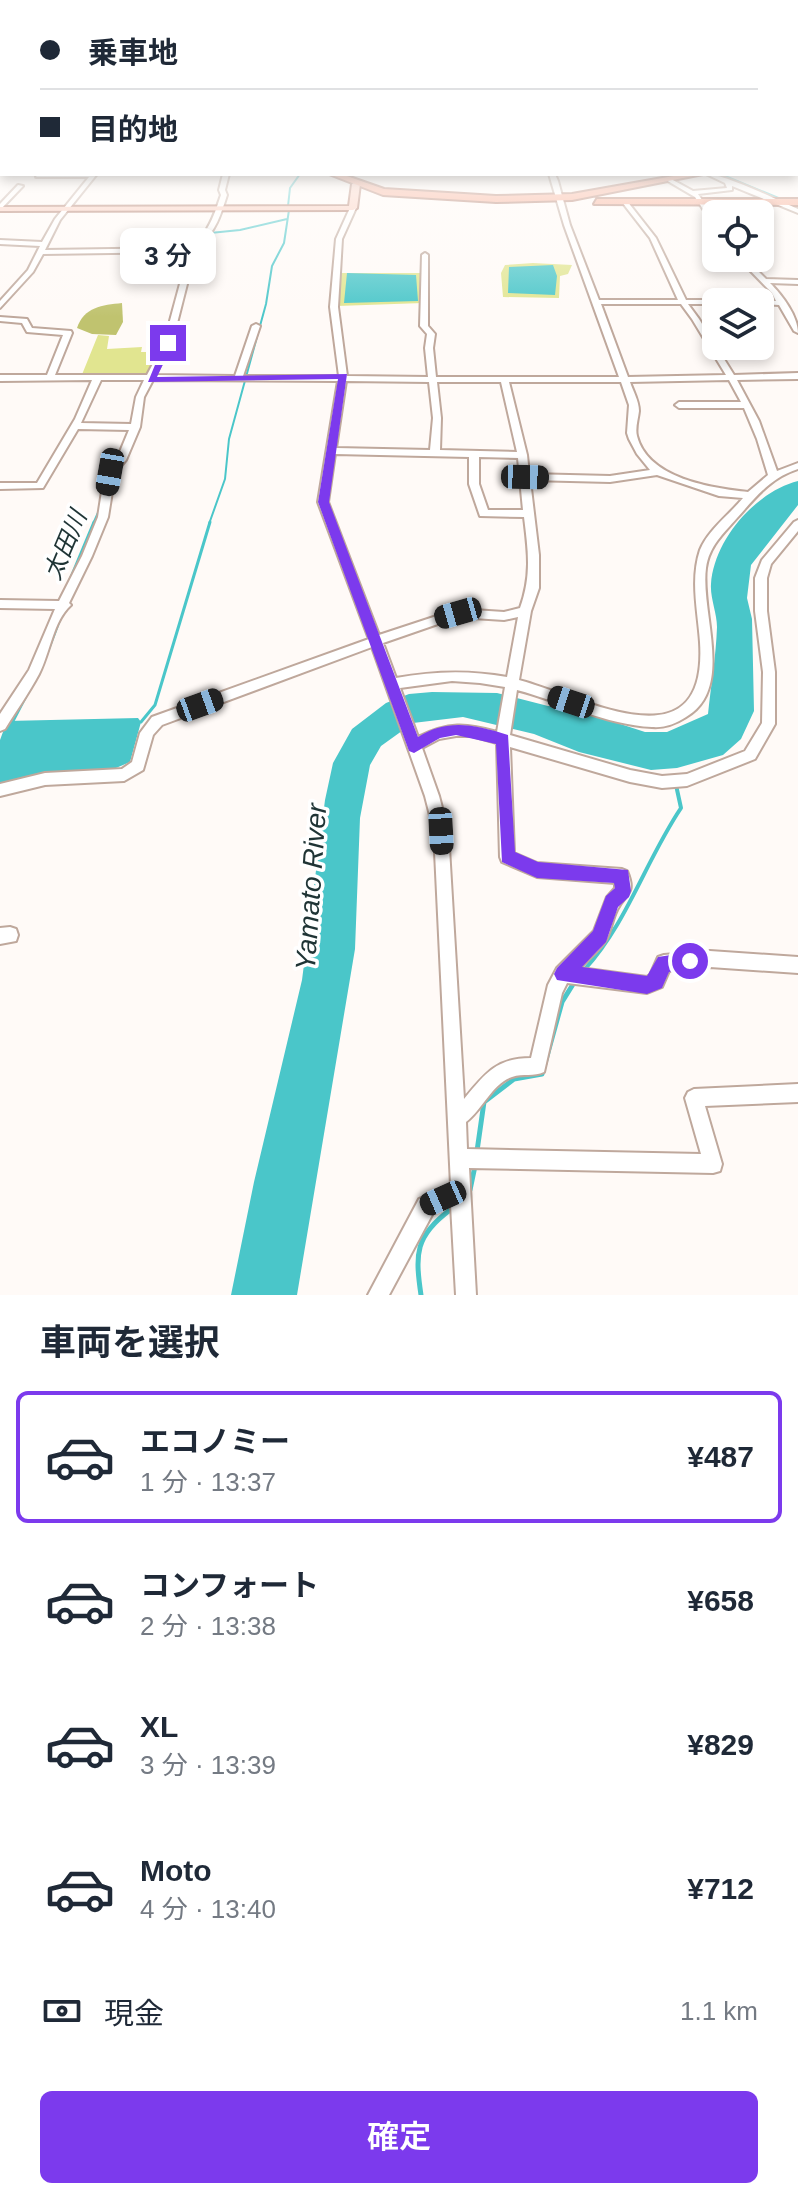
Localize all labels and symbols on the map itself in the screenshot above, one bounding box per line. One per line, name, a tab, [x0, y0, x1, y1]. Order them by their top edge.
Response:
callout: 3 分	[120, 227, 216, 283]
route end	[150, 325, 186, 361]
car	[94, 446, 126, 498]
car	[501, 465, 549, 489]
water label: 太田川	[39, 504, 93, 583]
car	[432, 595, 484, 631]
car	[544, 683, 598, 721]
car	[173, 686, 227, 724]
water label: Yamato River	[290, 801, 332, 972]
car	[428, 806, 454, 856]
route start	[672, 943, 708, 979]
car	[416, 1177, 470, 1219]

